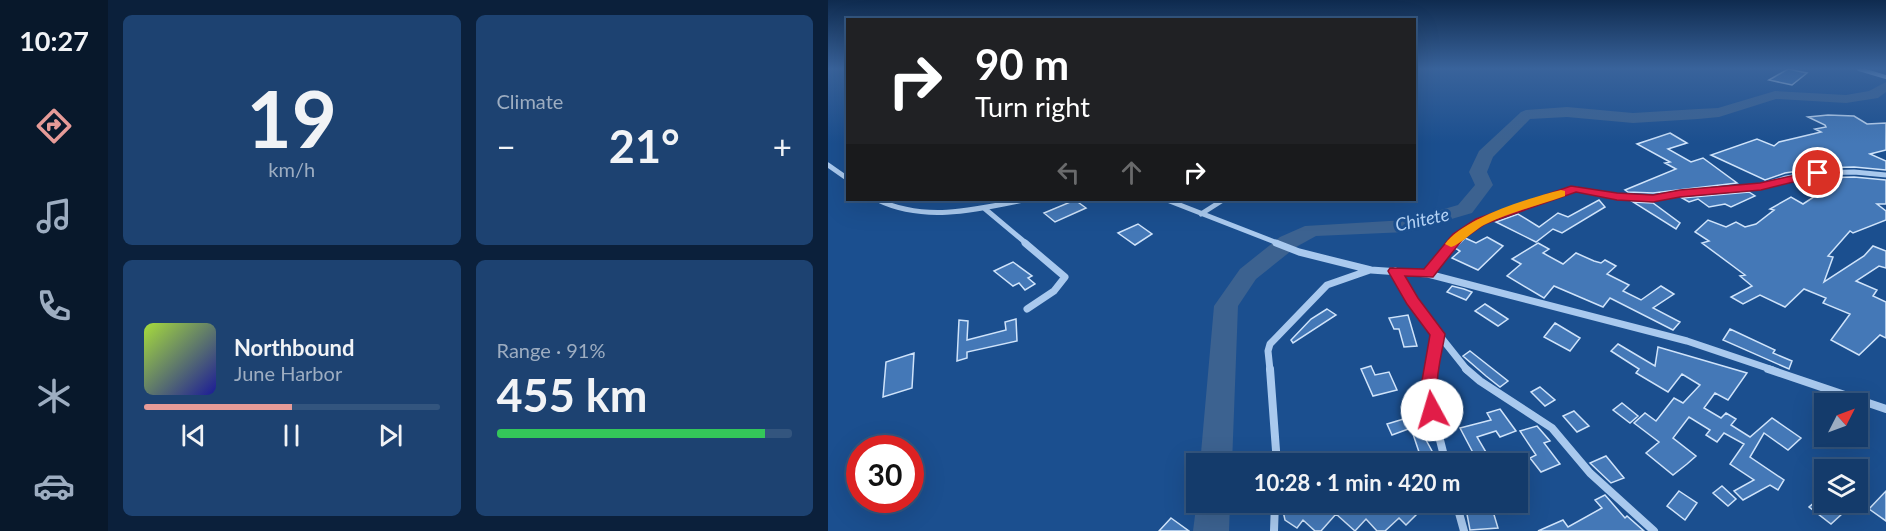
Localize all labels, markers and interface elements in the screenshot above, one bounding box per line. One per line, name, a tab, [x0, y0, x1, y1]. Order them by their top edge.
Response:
text: 10:27	[19, 24, 89, 57]
text: 90 m	[975, 39, 1069, 89]
icon: right	[876, 42, 954, 120]
text: 19	[247, 71, 337, 165]
text: Climate	[497, 89, 563, 113]
text: Turn right	[975, 90, 1090, 123]
icon: directions	[33, 105, 75, 147]
text: 21°	[609, 119, 680, 173]
text: −	[497, 126, 516, 166]
text: +	[773, 126, 792, 166]
pin	[1792, 147, 1843, 198]
icon: left	[1052, 156, 1085, 189]
icon: ahead	[1115, 156, 1148, 189]
icon: right	[1178, 156, 1211, 189]
icon: arrive	[1801, 156, 1834, 189]
text: km/h	[268, 157, 315, 181]
icon: music	[33, 195, 75, 237]
water label: Chitete	[1393, 203, 1451, 235]
icon: phone	[33, 285, 75, 327]
text: Northbound	[234, 334, 354, 361]
text: Range · 91%	[497, 338, 605, 362]
text: June Harbor	[234, 361, 342, 385]
text: 455 km	[497, 368, 647, 422]
icon: climate	[33, 375, 75, 417]
position arrow	[1400, 378, 1464, 442]
north arrow	[1814, 393, 1868, 447]
map controls	[1814, 393, 1868, 513]
icon: previous	[177, 419, 210, 452]
icon: pause	[275, 419, 308, 452]
icon: next	[374, 419, 407, 452]
speed limit sign: 30	[846, 435, 924, 513]
button: layers	[1814, 459, 1868, 513]
icon: car	[33, 465, 75, 507]
text: 10:28 · 1 min · 420 m	[1254, 469, 1460, 496]

